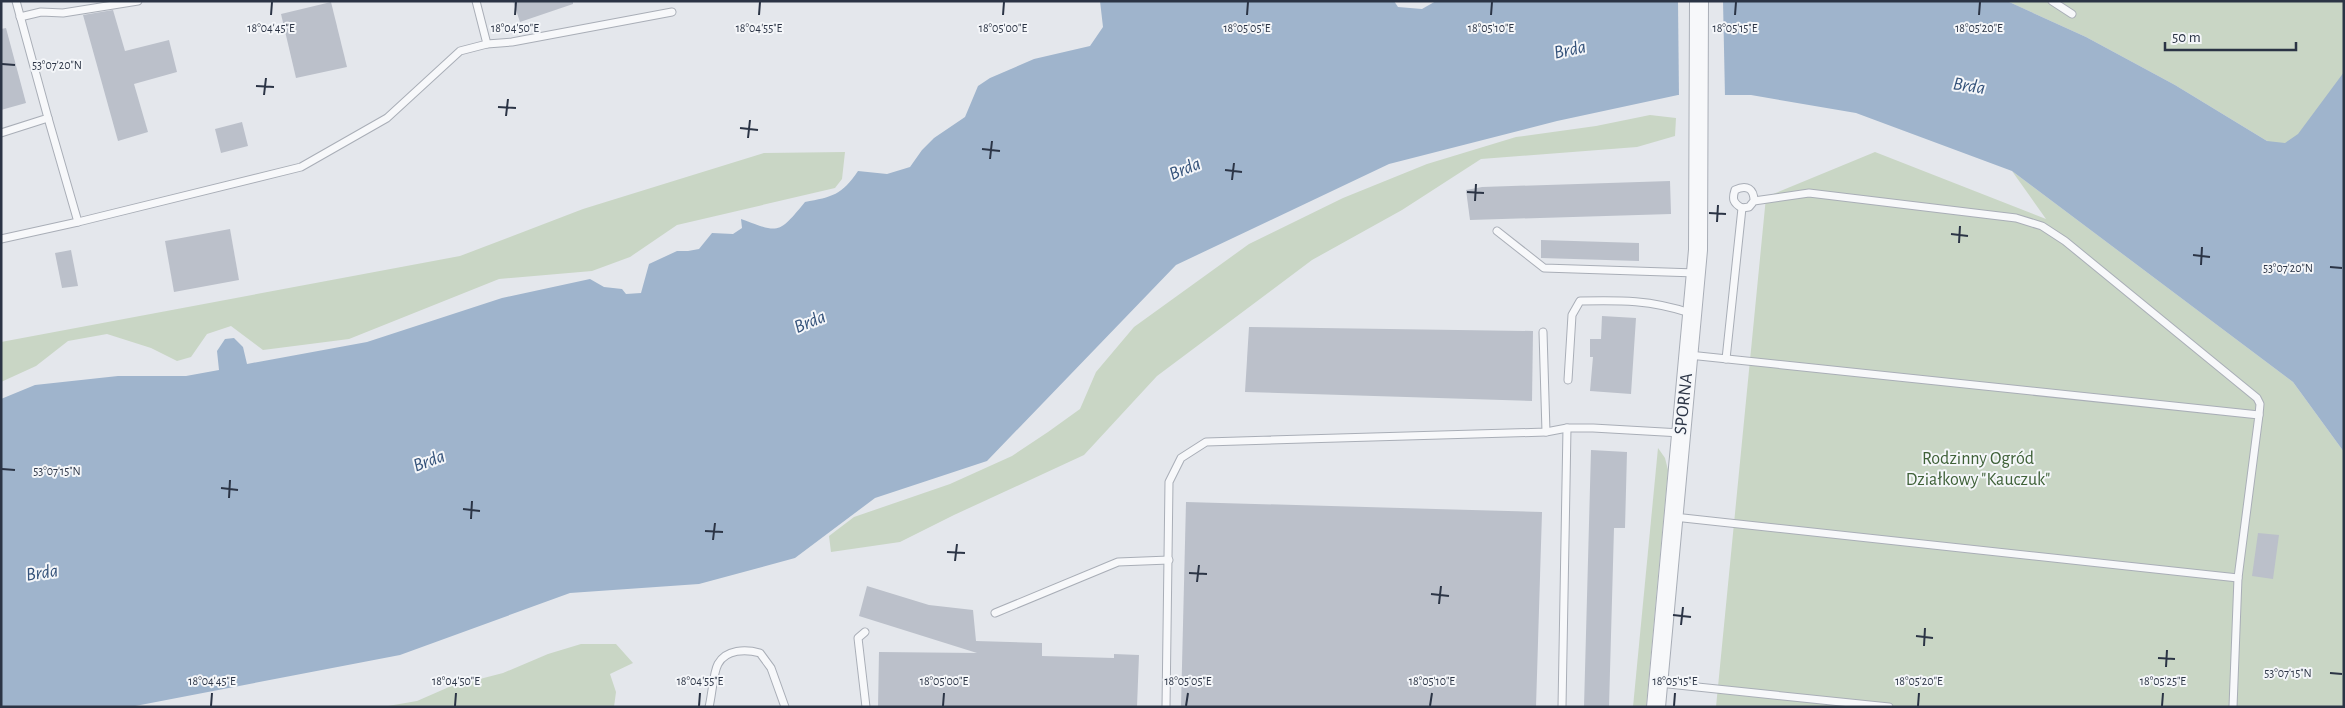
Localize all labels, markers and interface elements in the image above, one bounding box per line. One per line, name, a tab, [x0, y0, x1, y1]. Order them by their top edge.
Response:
scale bar	[2165, 20, 2296, 52]
text: 18°04'45"E	[247, 22, 295, 34]
text: 18°04'50"E	[491, 22, 539, 34]
text: 18°04'55"E	[736, 22, 783, 34]
text: 18°05'00"E	[979, 22, 1027, 34]
text: 18°05'05"E	[1223, 22, 1271, 34]
text: 18°05'10"E	[1468, 22, 1514, 34]
text: 18°05'15"E	[1713, 22, 1758, 34]
text: 18°05'20"E	[1955, 22, 2003, 34]
text: 50 m	[2172, 30, 2201, 45]
water label: Brda	[1552, 37, 1588, 63]
text: 53°07'20"N	[32, 59, 82, 71]
water label: Brda	[1952, 74, 1986, 98]
water label: Brda	[1166, 154, 1204, 184]
text: 53°07'20"N	[2263, 262, 2313, 274]
water label: Brda	[791, 307, 829, 337]
street label: SPORNA	[1672, 372, 1696, 436]
water label: Brda	[411, 447, 447, 475]
park label: Rodzinny Ogród Działkowy "Kauczuk"	[1906, 450, 2050, 489]
text: 53°07'15"N	[33, 465, 81, 477]
water label: Brda	[25, 561, 59, 585]
text: 53°07'15"N	[2264, 667, 2312, 679]
text: 18°04'45"E	[188, 675, 236, 687]
text: 18°04'50"E	[432, 675, 480, 687]
text: 18°04'55"E	[677, 675, 724, 687]
text: 18°05'00"E	[920, 675, 968, 687]
text: 18°05'05"E	[1164, 675, 1212, 687]
text: 18°05'10"E	[1409, 675, 1455, 687]
text: 18°05'15"E	[1653, 675, 1698, 687]
text: 18°05'20"E	[1895, 675, 1943, 687]
text: 18°05'25"E	[2140, 675, 2186, 687]

